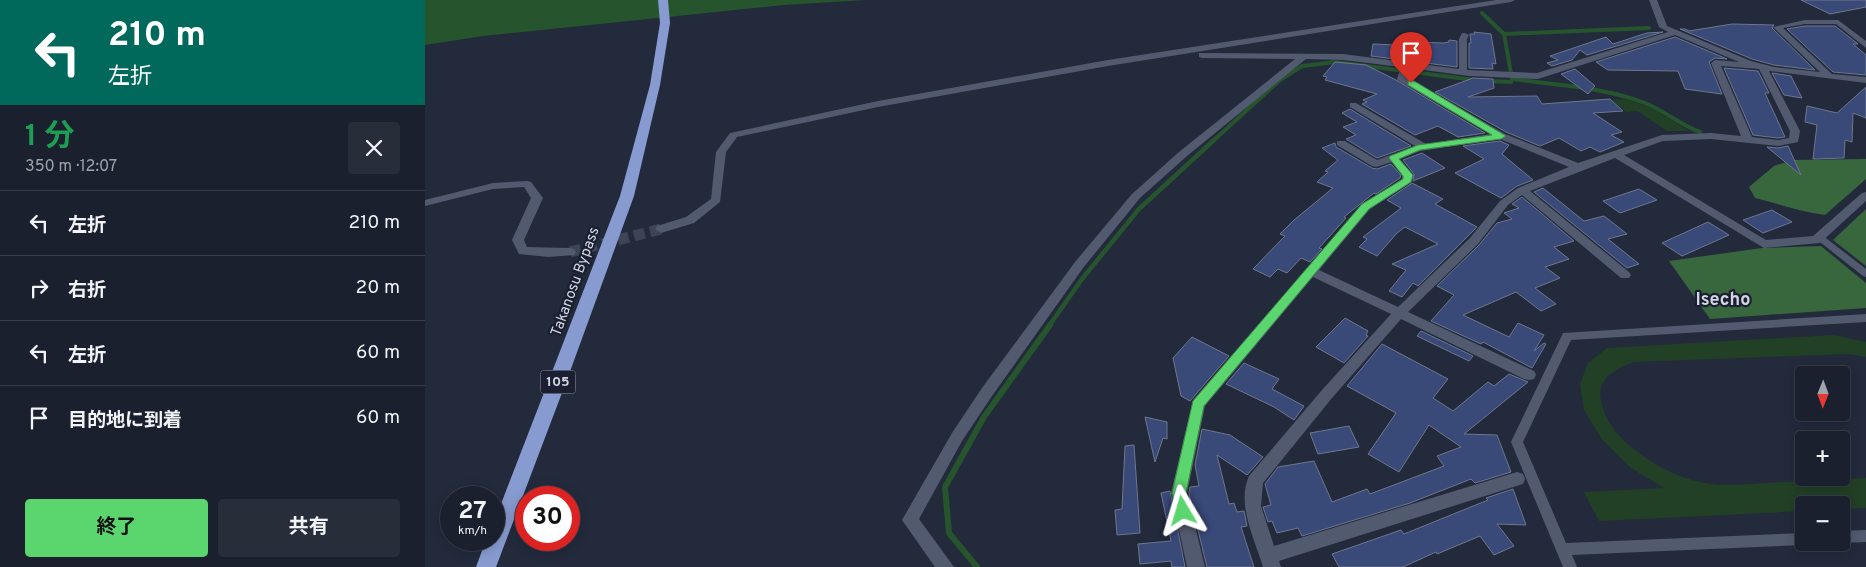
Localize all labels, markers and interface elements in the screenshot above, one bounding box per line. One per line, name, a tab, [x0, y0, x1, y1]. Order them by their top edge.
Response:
text: 210 m	[108, 14, 206, 58]
icon: left	[25, 20, 90, 85]
pin	[1390, 32, 1432, 83]
icon: arrive	[1397, 39, 1425, 67]
text: 左折	[108, 64, 152, 91]
text: 1 分	[25, 119, 75, 156]
button: close	[348, 122, 400, 174]
text: 350 m · 12:07	[25, 157, 117, 177]
icon: left	[25, 209, 53, 237]
text: 210 m	[349, 211, 400, 235]
text: 左折	[68, 214, 106, 238]
street label: Takanosu Bypass	[547, 225, 605, 339]
icon: right	[25, 274, 53, 302]
text: 20 m	[356, 276, 400, 300]
text: 右折	[68, 279, 106, 303]
district label: Isecho	[1695, 289, 1751, 312]
icon: left	[25, 339, 53, 367]
text: 60 m	[356, 341, 400, 365]
text: 左折	[68, 344, 106, 368]
north arrow	[1795, 366, 1850, 421]
map controls	[1795, 366, 1850, 551]
road number: 105	[541, 371, 575, 394]
icon: arrive	[25, 404, 53, 432]
text: 60 m	[356, 406, 400, 430]
text: 目的地に到着	[68, 409, 182, 433]
button: +	[1795, 431, 1850, 486]
position arrow	[1156, 484, 1208, 536]
speed limit sign: 30	[515, 486, 580, 551]
text: 27	[458, 496, 487, 528]
button: −	[1795, 496, 1850, 551]
button: 終了	[25, 499, 208, 557]
button: 共有	[218, 499, 400, 557]
text: km/h	[458, 523, 487, 539]

